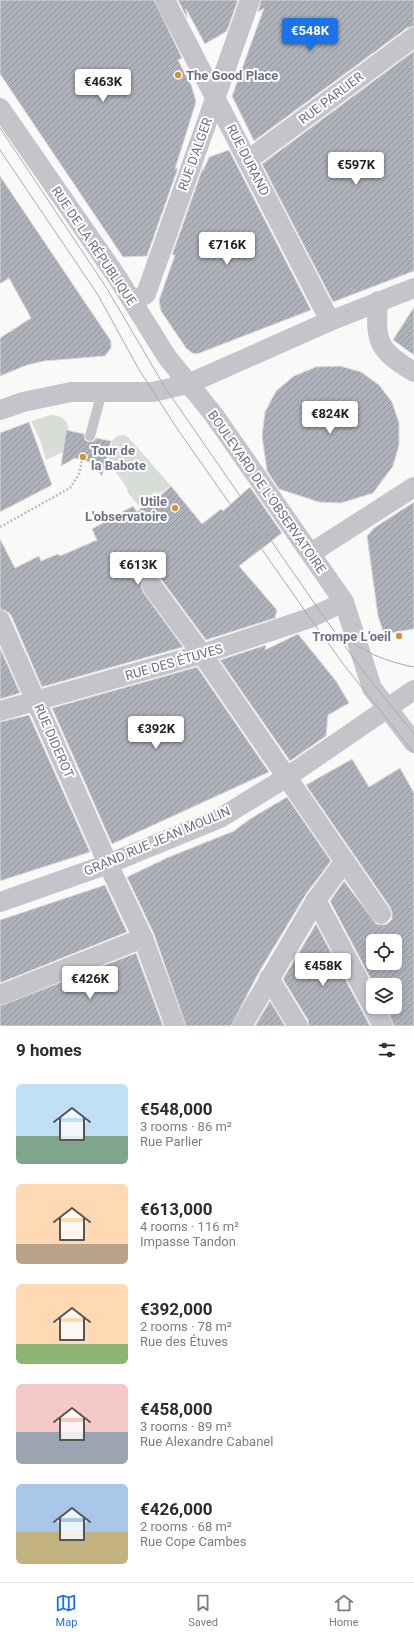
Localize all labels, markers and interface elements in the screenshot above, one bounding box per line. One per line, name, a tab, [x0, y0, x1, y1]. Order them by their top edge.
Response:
pin: €548K	[282, 18, 338, 52]
text: €548K	[291, 23, 329, 38]
place label: The Good Place	[186, 68, 278, 83]
pin: €463K	[75, 69, 131, 103]
street label: RUE PARLIER	[296, 69, 366, 127]
marker: The Good Place	[173, 70, 183, 80]
text: €463K	[84, 74, 122, 89]
street label: RUE D'ALGER	[175, 116, 215, 192]
street label: RUE DURAND	[224, 122, 272, 198]
pin: €597K	[328, 152, 384, 186]
text: €597K	[337, 157, 375, 172]
street label: RUE DE LA RÉPUBLIQUE	[49, 184, 139, 308]
pin: €716K	[199, 232, 255, 266]
text: €716K	[208, 237, 246, 252]
pin: €824K	[302, 401, 358, 435]
text: €824K	[311, 406, 349, 421]
street label: BOULEVARD DE L'OBSERVATOIRE	[205, 408, 329, 576]
place label: Tour de la Babote	[91, 443, 146, 473]
marker: Tour de la Babote	[78, 452, 88, 462]
place label: Utile L'observatoire	[85, 494, 167, 524]
marker: Utile L'observatoire	[170, 503, 180, 513]
pin: €613K	[110, 552, 166, 586]
text: €613K	[119, 557, 157, 572]
place label: Trompe L’oeil	[312, 629, 391, 644]
marker: Trompe L’oeil	[394, 631, 404, 641]
street label: RUE DES ÉTUVES	[123, 641, 225, 683]
street label: RUE DIDEROT	[31, 702, 77, 781]
pin: €392K	[128, 716, 184, 750]
text: €392K	[137, 721, 175, 736]
street label: GRAND RUE JEAN MOULIN	[82, 803, 232, 879]
map controls	[366, 934, 402, 1014]
button: locate	[366, 934, 402, 970]
pin: €458K	[295, 953, 351, 987]
text: €458K	[304, 958, 342, 973]
pin: €426K	[62, 966, 118, 1000]
text: €426K	[71, 971, 109, 986]
button: layers	[366, 978, 402, 1014]
icon: filters	[376, 1039, 398, 1061]
text: 9 homes	[16, 1040, 82, 1060]
text: €548,000	[140, 1099, 212, 1119]
icon: home	[48, 1100, 96, 1148]
text: 3 rooms · 86 m²	[140, 1119, 232, 1134]
text: Rue Parlier	[140, 1134, 203, 1149]
text: €613,000	[140, 1199, 212, 1219]
icon: home	[48, 1200, 96, 1248]
text: 4 rooms · 116 m²	[140, 1219, 239, 1234]
text: Impasse Tandon	[140, 1234, 236, 1249]
text: €392,000	[140, 1299, 212, 1319]
icon: home	[48, 1300, 96, 1348]
text: 2 rooms · 78 m²	[140, 1319, 232, 1334]
text: Rue des Étuves	[140, 1334, 228, 1349]
text: €458,000	[140, 1399, 212, 1419]
icon: home	[48, 1400, 96, 1448]
text: 3 rooms · 89 m²	[140, 1419, 232, 1434]
text: Rue Alexandre Cabanel	[140, 1434, 273, 1449]
text: €426,000	[140, 1499, 212, 1519]
icon: home	[48, 1500, 96, 1548]
text: 2 rooms · 68 m²	[140, 1519, 232, 1534]
text: Rue Cope Cambes	[140, 1534, 246, 1549]
tab: Map	[55, 1592, 77, 1629]
tab: Saved	[188, 1592, 218, 1629]
tab: Home	[329, 1592, 359, 1629]

